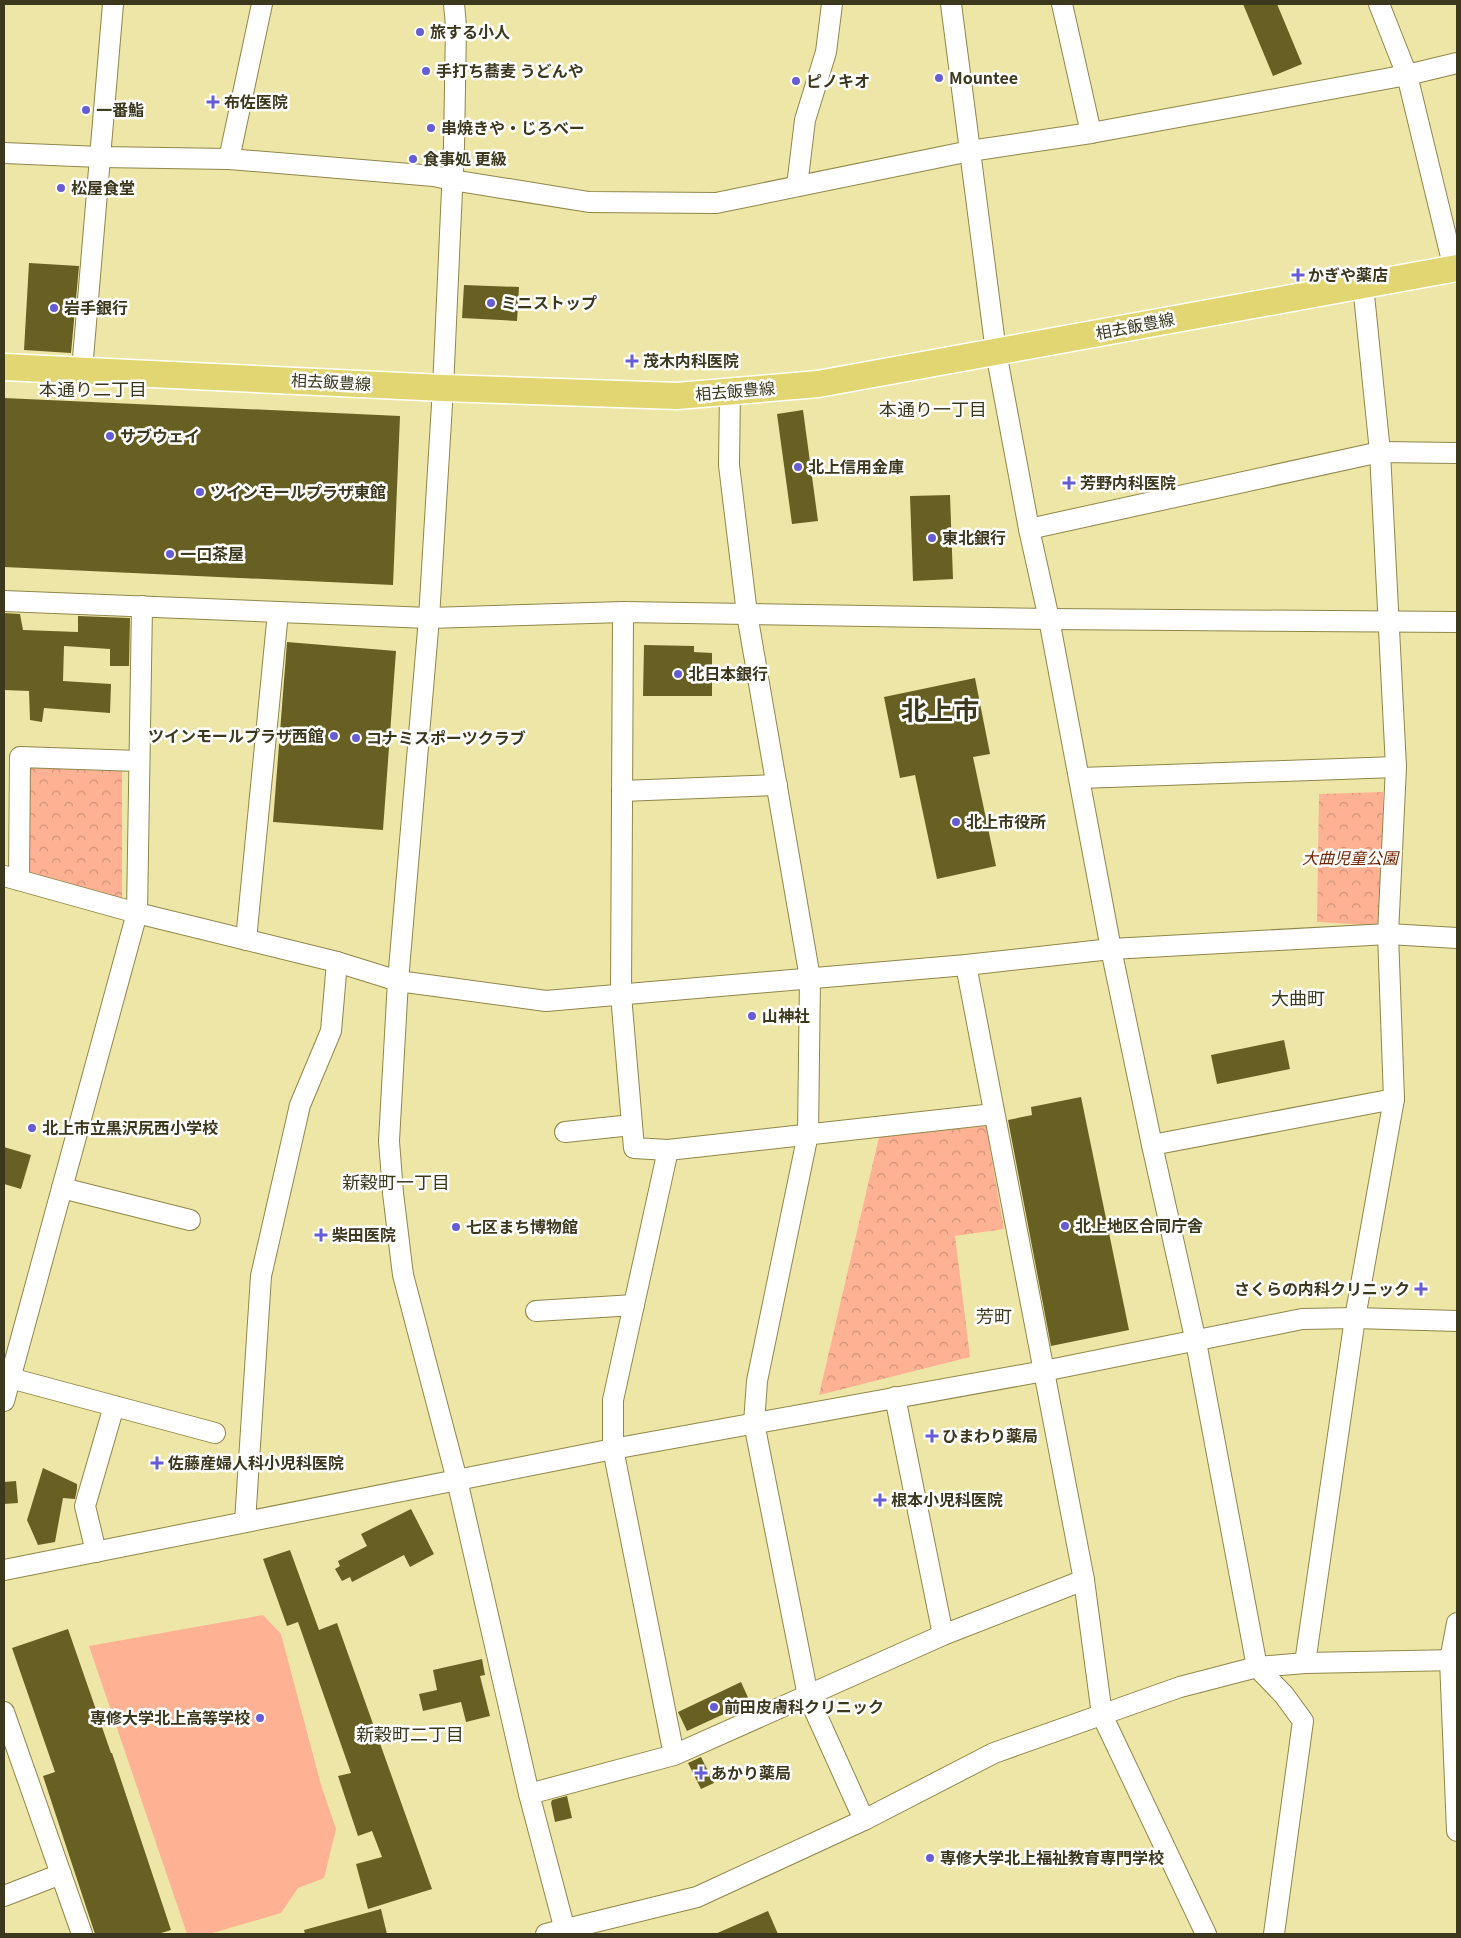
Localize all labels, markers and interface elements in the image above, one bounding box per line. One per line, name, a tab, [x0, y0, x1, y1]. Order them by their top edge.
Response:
place label: 旅する小人	[430, 19, 510, 43]
marker: 旅する小人	[414, 26, 426, 38]
place label: 手打ち蕎麦 うどんや	[436, 58, 584, 82]
marker: 手打ち蕎麦 うどんや	[420, 65, 432, 77]
place label: Mountee	[949, 65, 1018, 89]
place label: ピノキオ	[806, 68, 870, 92]
marker: Mountee	[933, 72, 945, 84]
marker: ピノキオ	[790, 75, 802, 87]
place label: 布佐医院	[224, 89, 288, 113]
marker: 布佐医院	[206, 95, 220, 109]
place label: 一番鮨	[96, 97, 144, 121]
marker: 一番鮨	[80, 104, 92, 116]
place label: 串焼きや・じろべー	[441, 115, 585, 139]
marker: 串焼きや・じろべー	[425, 122, 437, 134]
place label: 食事処 更級	[423, 146, 507, 170]
marker: 食事処 更級	[407, 153, 419, 165]
place label: 松屋食堂	[71, 175, 135, 199]
marker: 松屋食堂	[55, 182, 67, 194]
place label: かぎや薬店	[1308, 262, 1388, 286]
marker: かぎや薬店	[1292, 269, 1304, 281]
place label: ミニストップ	[501, 290, 597, 314]
place label: 岩手銀行	[64, 295, 128, 319]
marker: ミニストップ	[485, 297, 497, 309]
marker: 岩手銀行	[48, 302, 60, 314]
street label: 相去飯豊線	[1093, 306, 1176, 344]
place label: 茂木内科医院	[643, 348, 739, 372]
marker: 茂木内科医院	[625, 354, 639, 368]
street label: 相去飯豊線	[290, 367, 372, 395]
district label: 本通り二丁目	[39, 375, 147, 401]
street label: 相去飯豊線	[694, 375, 776, 405]
district label: 本通り一丁目	[879, 395, 987, 421]
place label: サブウェイ	[120, 423, 200, 447]
marker: サブウェイ	[104, 430, 116, 442]
place label: 北上信用金庫	[808, 454, 904, 478]
marker: 北上信用金庫	[792, 461, 804, 473]
place label: 芳野内科医院	[1080, 470, 1176, 494]
marker: 芳野内科医院	[1062, 476, 1076, 490]
place label: ツインモールプラザ東館	[210, 479, 386, 503]
marker: ツインモールプラザ東館	[194, 486, 206, 498]
place label: 東北銀行	[942, 525, 1006, 549]
marker: 東北銀行	[926, 532, 938, 544]
place label: 一口茶屋	[180, 541, 244, 565]
marker: 一口茶屋	[164, 548, 176, 560]
place label: 北日本銀行	[688, 661, 768, 685]
marker: 北日本銀行	[672, 668, 684, 680]
district label: 北上市	[901, 690, 979, 727]
place label: ツインモールプラザ西館	[148, 723, 324, 747]
place label: コナミスポーツクラブ	[366, 725, 526, 749]
marker: ツインモールプラザ西館	[328, 730, 340, 742]
marker: コナミスポーツクラブ	[350, 732, 362, 744]
place label: 北上市役所	[966, 809, 1046, 833]
marker: 北上市役所	[950, 816, 962, 828]
park label: 大曲児童公園	[1302, 845, 1400, 869]
district label: 大曲町	[1271, 984, 1325, 1010]
place label: 山神社	[762, 1003, 810, 1027]
marker: 山神社	[746, 1010, 758, 1022]
place label: 北上市立黒沢尻西小学校	[42, 1115, 218, 1139]
marker: 北上市立黒沢尻西小学校	[26, 1122, 38, 1134]
district label: 新穀町一丁目	[342, 1168, 450, 1194]
place label: 北上地区合同庁舎	[1075, 1213, 1203, 1237]
place label: 七区まち博物館	[466, 1214, 578, 1238]
marker: 北上地区合同庁舎	[1059, 1220, 1071, 1232]
marker: 七区まち博物館	[450, 1221, 462, 1233]
place label: 柴田医院	[332, 1222, 396, 1246]
marker: 柴田医院	[314, 1228, 328, 1242]
place label: さくらの内科クリニック	[1234, 1276, 1410, 1300]
marker: さくらの内科クリニック	[1414, 1282, 1428, 1296]
district label: 芳町	[976, 1302, 1012, 1328]
place label: ひまわり薬局	[942, 1423, 1038, 1447]
marker: ひまわり薬局	[926, 1430, 938, 1442]
place label: 佐藤産婦人科小児科医院	[167, 1450, 344, 1474]
marker: 佐藤産婦人科小児科医院	[150, 1456, 164, 1470]
place label: 根本小児科医院	[891, 1487, 1003, 1511]
marker: 根本小児科医院	[873, 1493, 887, 1507]
place label: 前田皮膚科クリニック	[724, 1694, 884, 1718]
marker: 前田皮膚科クリニック	[708, 1701, 720, 1713]
place label: 専修大学北上高等学校	[90, 1705, 250, 1729]
marker: 専修大学北上高等学校	[254, 1712, 266, 1724]
district label: 新穀町二丁目	[356, 1720, 464, 1746]
place label: あかり薬局	[711, 1760, 791, 1784]
marker: あかり薬局	[695, 1767, 707, 1779]
place label: 専修大学北上福祉教育専門学校	[940, 1845, 1164, 1869]
marker: 専修大学北上福祉教育専門学校	[924, 1852, 936, 1864]

